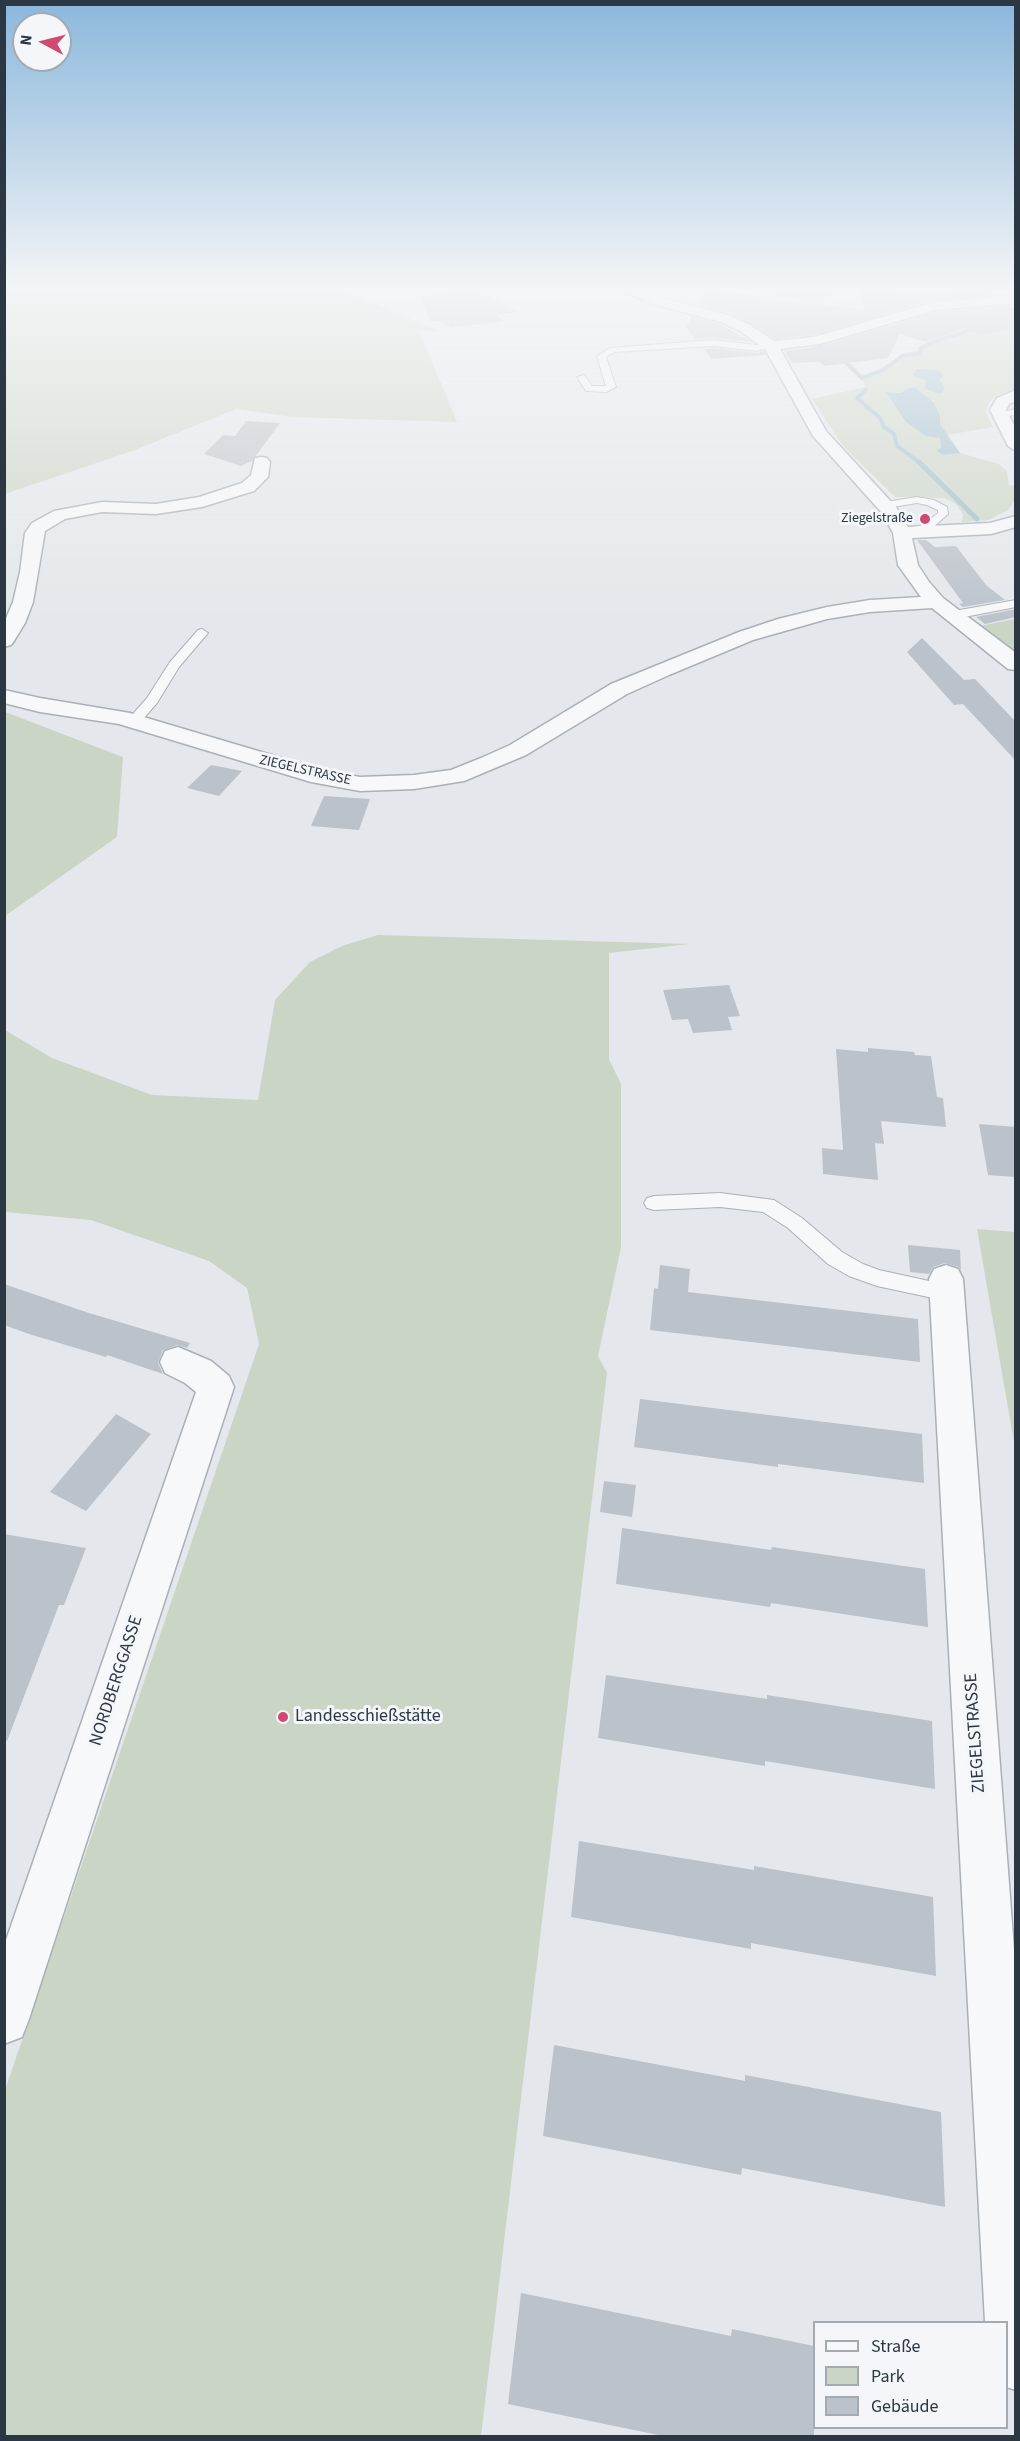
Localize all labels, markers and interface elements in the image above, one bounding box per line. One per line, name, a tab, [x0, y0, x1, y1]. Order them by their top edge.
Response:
north arrow	[12, 12, 72, 72]
text: N	[15, 33, 38, 47]
place label: Ziegelstraße	[841, 511, 913, 527]
marker: Ziegelstraße	[918, 512, 932, 526]
street label: ZIEGELSTRASSE	[258, 752, 352, 790]
street label: NORDBERGGASSE	[86, 1613, 148, 1749]
street label: ZIEGELSTRASSE	[961, 1672, 991, 1794]
place label: Landesschießstätte	[295, 1706, 441, 1728]
marker: Landesschießstätte	[276, 1710, 290, 1724]
legend	[813, 2321, 1008, 2429]
text: Straße	[871, 2334, 920, 2359]
text: Park	[871, 2364, 905, 2389]
text: Gebäude	[871, 2394, 939, 2419]

